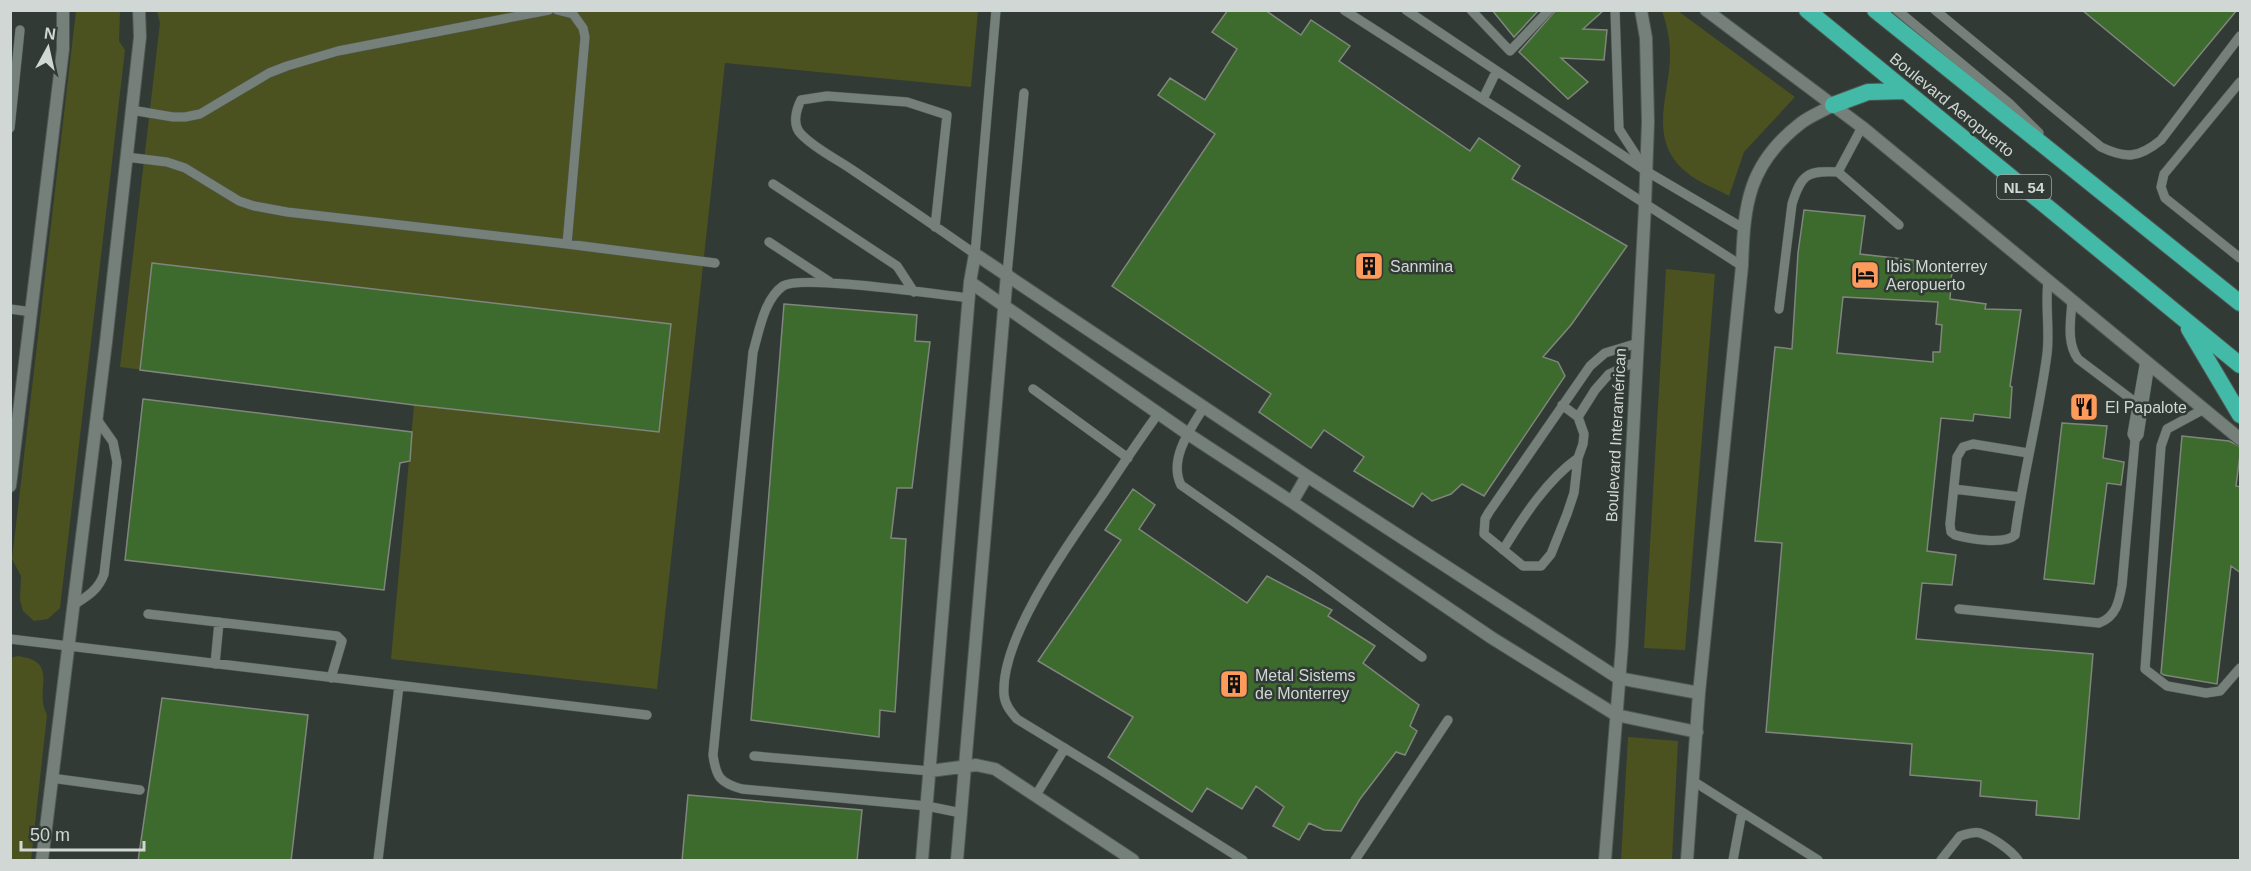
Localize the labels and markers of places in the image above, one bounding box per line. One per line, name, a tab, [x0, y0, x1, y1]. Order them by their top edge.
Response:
building icon: Sanmina	[1353, 250, 1385, 282]
place label: Sanmina	[1390, 258, 1453, 275]
place label: Ibis Monterrey Aeropuerto	[1886, 258, 1987, 293]
hotel icon: Ibis Monterrey Aeropuerto	[1849, 259, 1881, 291]
restaurant icon: El Papalote	[2068, 391, 2100, 423]
place label: El Papalote	[2105, 399, 2187, 416]
place label: Metal Sistems de Monterrey	[1255, 667, 1355, 702]
building icon: Metal Sistems de Monterrey	[1218, 668, 1250, 700]

